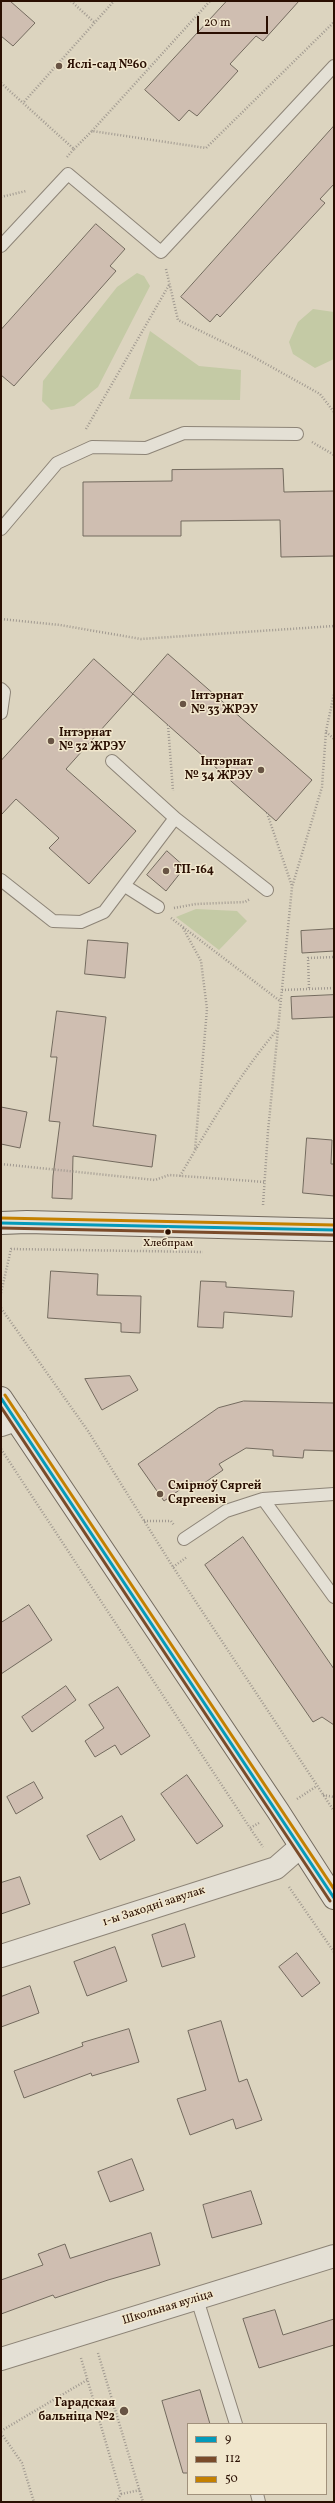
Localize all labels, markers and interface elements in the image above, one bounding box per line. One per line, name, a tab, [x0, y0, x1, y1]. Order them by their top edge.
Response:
scale bar	[199, 8, 270, 34]
text: 20 m	[204, 15, 231, 31]
place label: Яслі-сад №60	[67, 59, 147, 73]
marker: Яслі-сад №60	[54, 61, 64, 71]
place label: Інтэрнат № 33 ЖРЭУ	[191, 690, 258, 718]
marker: Інтэрнат № 33 ЖРЭУ	[178, 699, 188, 709]
place label: Інтэрнат № 32 ЖРЭУ	[59, 727, 126, 755]
marker: Інтэрнат № 32 ЖРЭУ	[46, 736, 56, 746]
place label: Інтэрнат № 34 ЖРЭУ	[185, 756, 253, 784]
marker: Інтэрнат № 34 ЖРЭУ	[256, 765, 266, 775]
place label: ТП-164	[174, 864, 214, 878]
marker: ТП-164	[161, 866, 171, 876]
marker: Хлебпрам	[163, 1227, 173, 1237]
place label: Хлебпрам	[143, 1237, 193, 1251]
place label: Смірноў Сяргей Сяргеевіч	[168, 1480, 262, 1508]
marker: Смірноў Сяргей Сяргеевіч	[155, 1489, 165, 1499]
street label: 1-ы Заходні завулак	[101, 1884, 207, 1930]
street label: Школьная вуліца	[121, 2287, 215, 2329]
place label: Гарадская бальніца №2	[38, 2397, 115, 2425]
marker: Гарадская бальніца №2	[118, 2405, 130, 2417]
legend	[187, 2423, 327, 2495]
text: 9	[225, 2431, 231, 2447]
text: 112	[225, 2451, 241, 2467]
text: 50	[225, 2471, 238, 2487]

